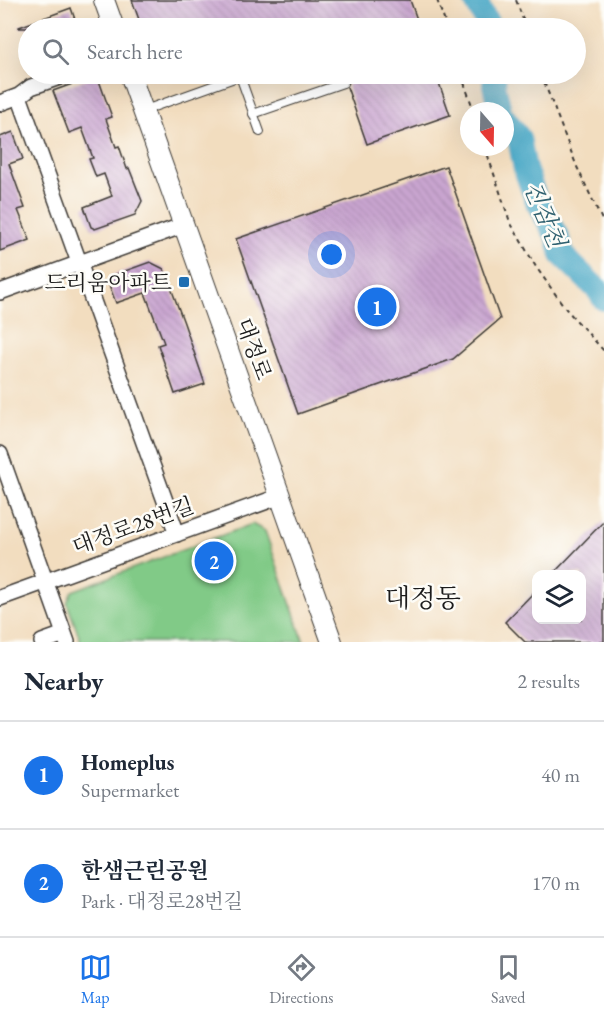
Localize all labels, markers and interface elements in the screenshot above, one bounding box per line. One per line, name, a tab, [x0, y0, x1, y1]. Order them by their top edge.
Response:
search box	[18, 18, 586, 84]
icon: search	[39, 35, 72, 68]
text: Search here	[87, 37, 182, 66]
north arrow	[460, 102, 514, 156]
water label: 진잠천	[517, 176, 574, 254]
your location	[317, 240, 346, 269]
place label: 드리움아파트	[44, 268, 172, 297]
marker: 드리움아파트	[177, 275, 191, 289]
pin: 1	[358, 284, 397, 330]
street label: 대정로	[229, 314, 279, 384]
street label: 대정로28번길	[68, 491, 198, 561]
pin: 2	[194, 538, 234, 584]
map controls	[532, 570, 586, 624]
button: layers	[532, 570, 586, 624]
district label: 대정동	[385, 581, 461, 615]
text: Nearby	[24, 664, 104, 698]
text: 2 results	[517, 668, 580, 694]
text: Homeplus	[81, 748, 175, 777]
text: 1	[38, 762, 49, 788]
text: 40 m	[541, 762, 580, 788]
text: Supermarket	[81, 777, 179, 803]
text: 한샘근린공원	[81, 856, 209, 885]
text: 2	[38, 870, 49, 896]
text: 170 m	[532, 870, 580, 896]
text: Park · 대정로28번길	[81, 888, 243, 914]
tab: Map	[79, 951, 112, 1008]
tab: Directions	[269, 951, 334, 1008]
tab: Saved	[491, 951, 525, 1008]

